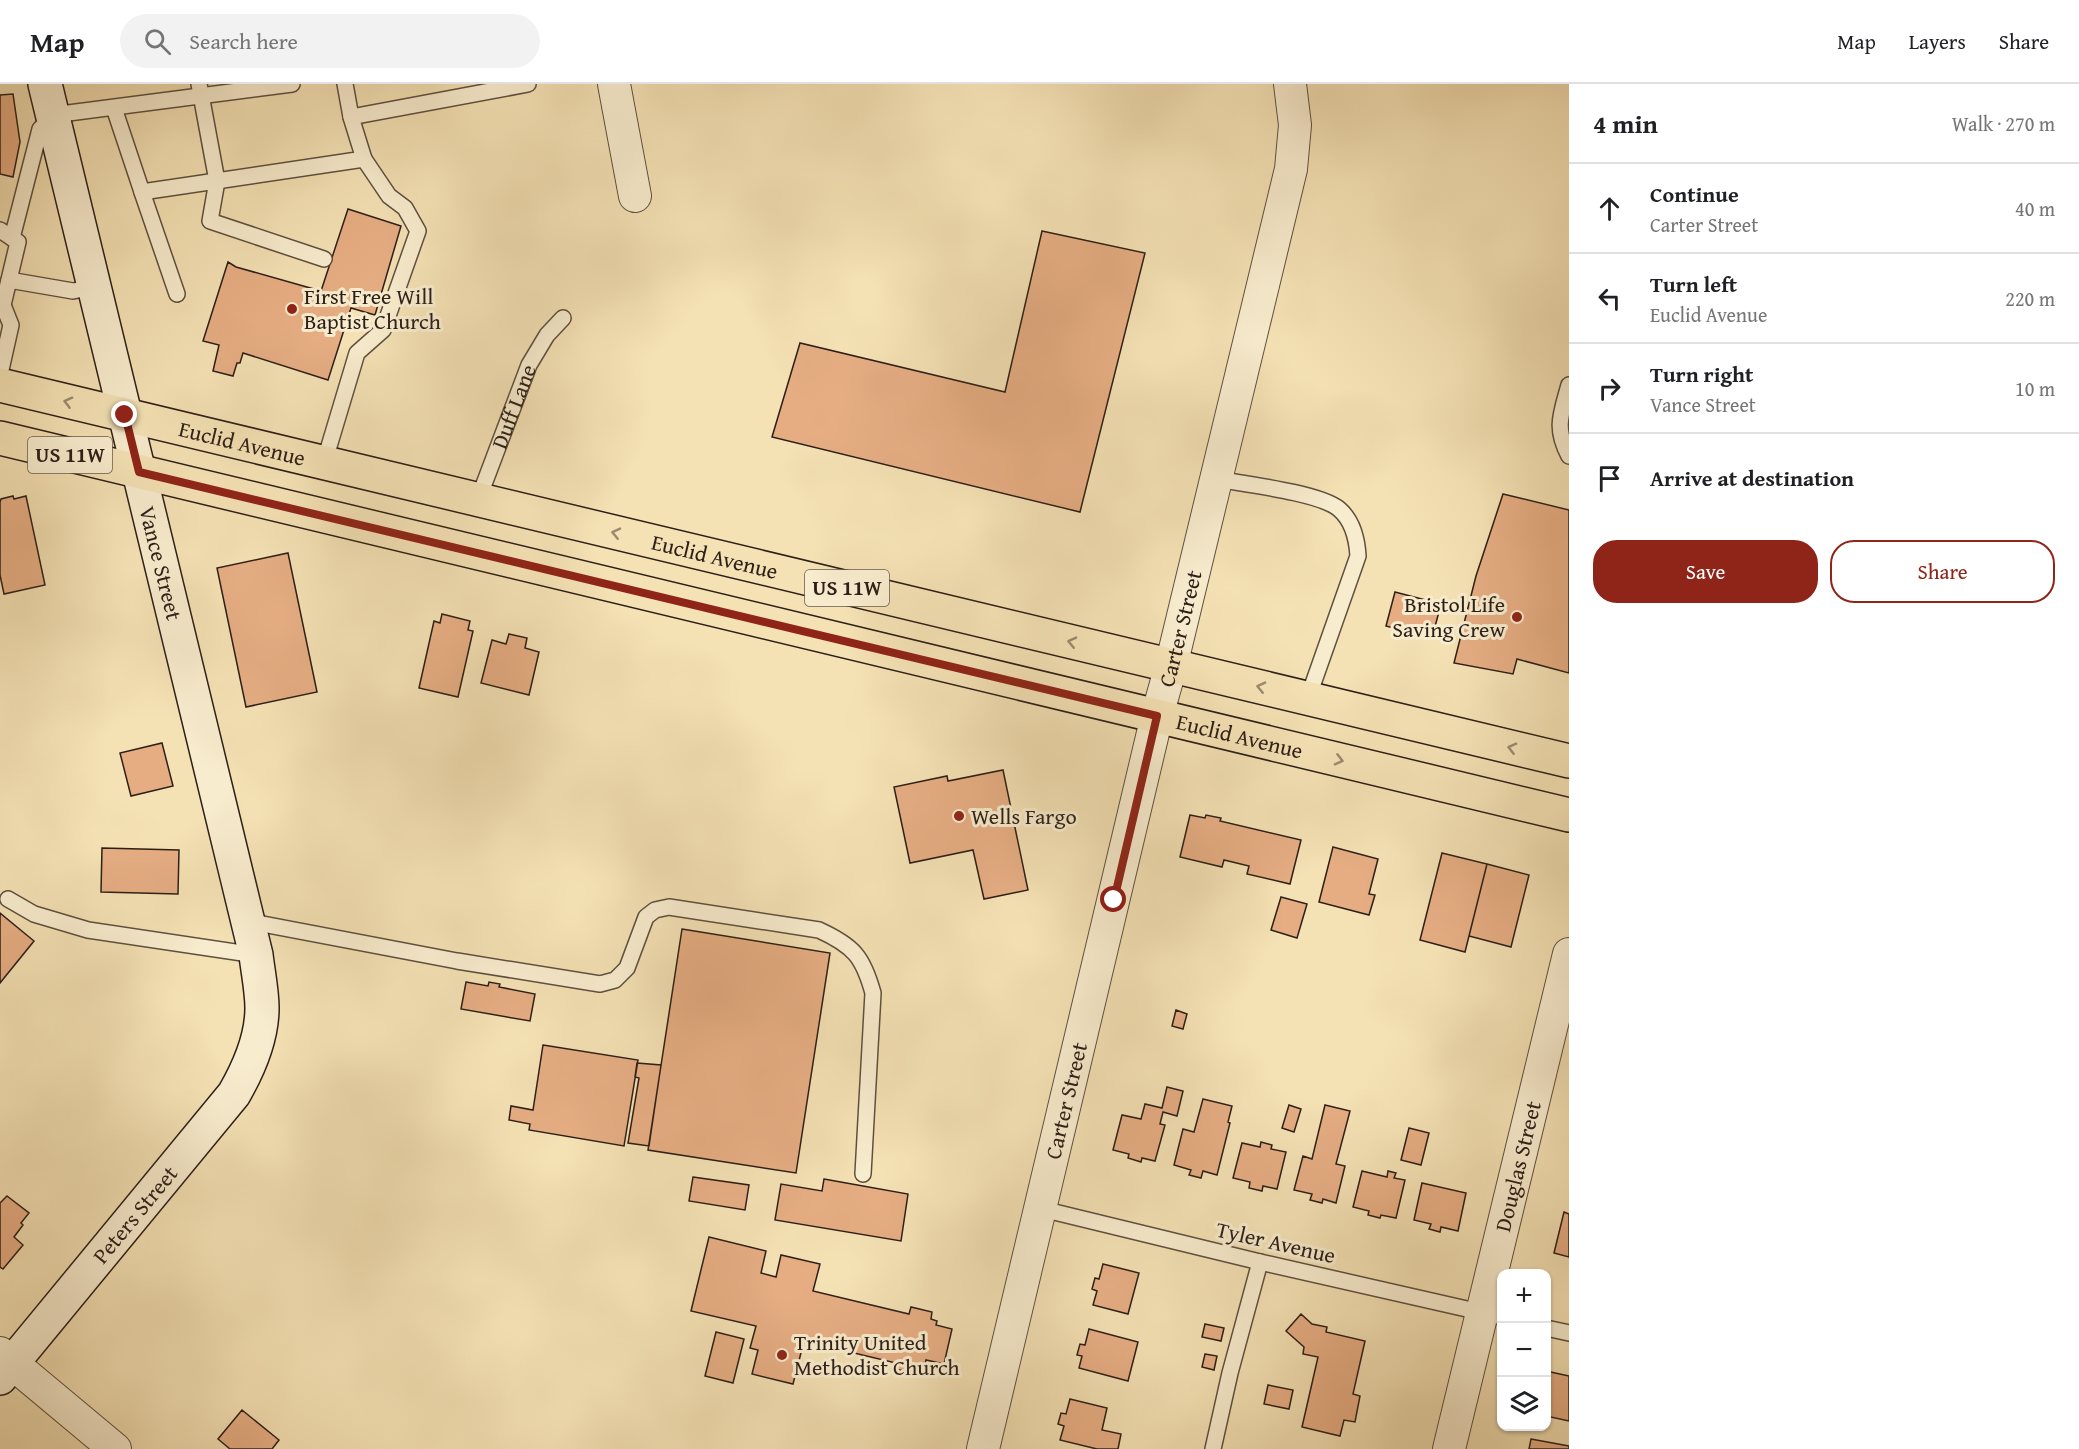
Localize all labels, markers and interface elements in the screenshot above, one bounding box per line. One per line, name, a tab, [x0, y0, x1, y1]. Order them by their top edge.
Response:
search box	[120, 14, 540, 68]
text: Map	[30, 21, 84, 62]
icon: search	[141, 25, 174, 58]
text: Search here	[189, 25, 298, 57]
text: Map	[1837, 26, 1876, 57]
text: Layers	[1909, 26, 1966, 57]
text: Share	[1999, 26, 2049, 57]
text: 4 min	[1593, 104, 1658, 143]
text: Walk · 270 m	[1952, 109, 2055, 138]
text: Continue	[1650, 178, 1739, 210]
icon: ahead	[1593, 192, 1626, 225]
text: 40 m	[2015, 194, 2055, 223]
text: Carter Street	[1650, 210, 1758, 239]
text: Turn left	[1650, 268, 1737, 300]
place label: First Free Will Baptist Church	[304, 280, 441, 337]
icon: left	[1593, 282, 1626, 315]
text: 220 m	[2005, 284, 2055, 313]
text: Euclid Avenue	[1650, 300, 1767, 329]
marker: First Free Will Baptist Church	[285, 302, 299, 316]
text: Turn right	[1650, 358, 1753, 390]
street label: Duff Lane	[483, 360, 544, 453]
icon: right	[1593, 372, 1626, 405]
text: 10 m	[2015, 374, 2055, 403]
text: Vance Street	[1650, 390, 1756, 419]
one-way arrow	[63, 396, 73, 409]
route end	[111, 401, 137, 427]
street label: Euclid Avenue	[176, 412, 309, 474]
road number: US 11W	[28, 437, 112, 473]
icon: arrive	[1593, 462, 1626, 495]
text: Arrive at destination	[1650, 462, 1854, 494]
street label: Vance Street	[131, 503, 191, 624]
street label: Euclid Avenue	[648, 526, 781, 587]
one-way arrow	[612, 528, 622, 541]
button: Save	[1593, 540, 1818, 603]
button: Share	[1830, 540, 2055, 603]
street label: Carter Street	[1150, 566, 1210, 690]
road number: US 11W	[805, 570, 889, 606]
place label: Bristol Life Saving Crew	[1392, 588, 1505, 645]
marker: Bristol Life Saving Crew	[1510, 610, 1524, 624]
one-way arrow	[1067, 636, 1077, 649]
one-way arrow	[1257, 682, 1267, 695]
street label: Euclid Avenue	[1173, 705, 1306, 767]
one-way arrow	[1507, 742, 1517, 755]
one-way arrow	[1334, 752, 1344, 765]
place label: Wells Fargo	[971, 800, 1077, 832]
marker: Wells Fargo	[952, 809, 966, 823]
route start	[1100, 886, 1126, 912]
street label: Carter Street	[1036, 1039, 1095, 1162]
street label: Douglas Street	[1486, 1097, 1549, 1235]
street label: Peters Street	[85, 1158, 185, 1270]
street label: Tyler Avenue	[1213, 1213, 1339, 1271]
map controls	[1497, 1269, 1551, 1431]
button: +	[1497, 1269, 1551, 1323]
button: −	[1497, 1323, 1551, 1377]
place label: Trinity United Methodist Church	[794, 1326, 960, 1383]
marker: Trinity United Methodist Church	[775, 1348, 789, 1362]
button: layers	[1497, 1377, 1551, 1431]

